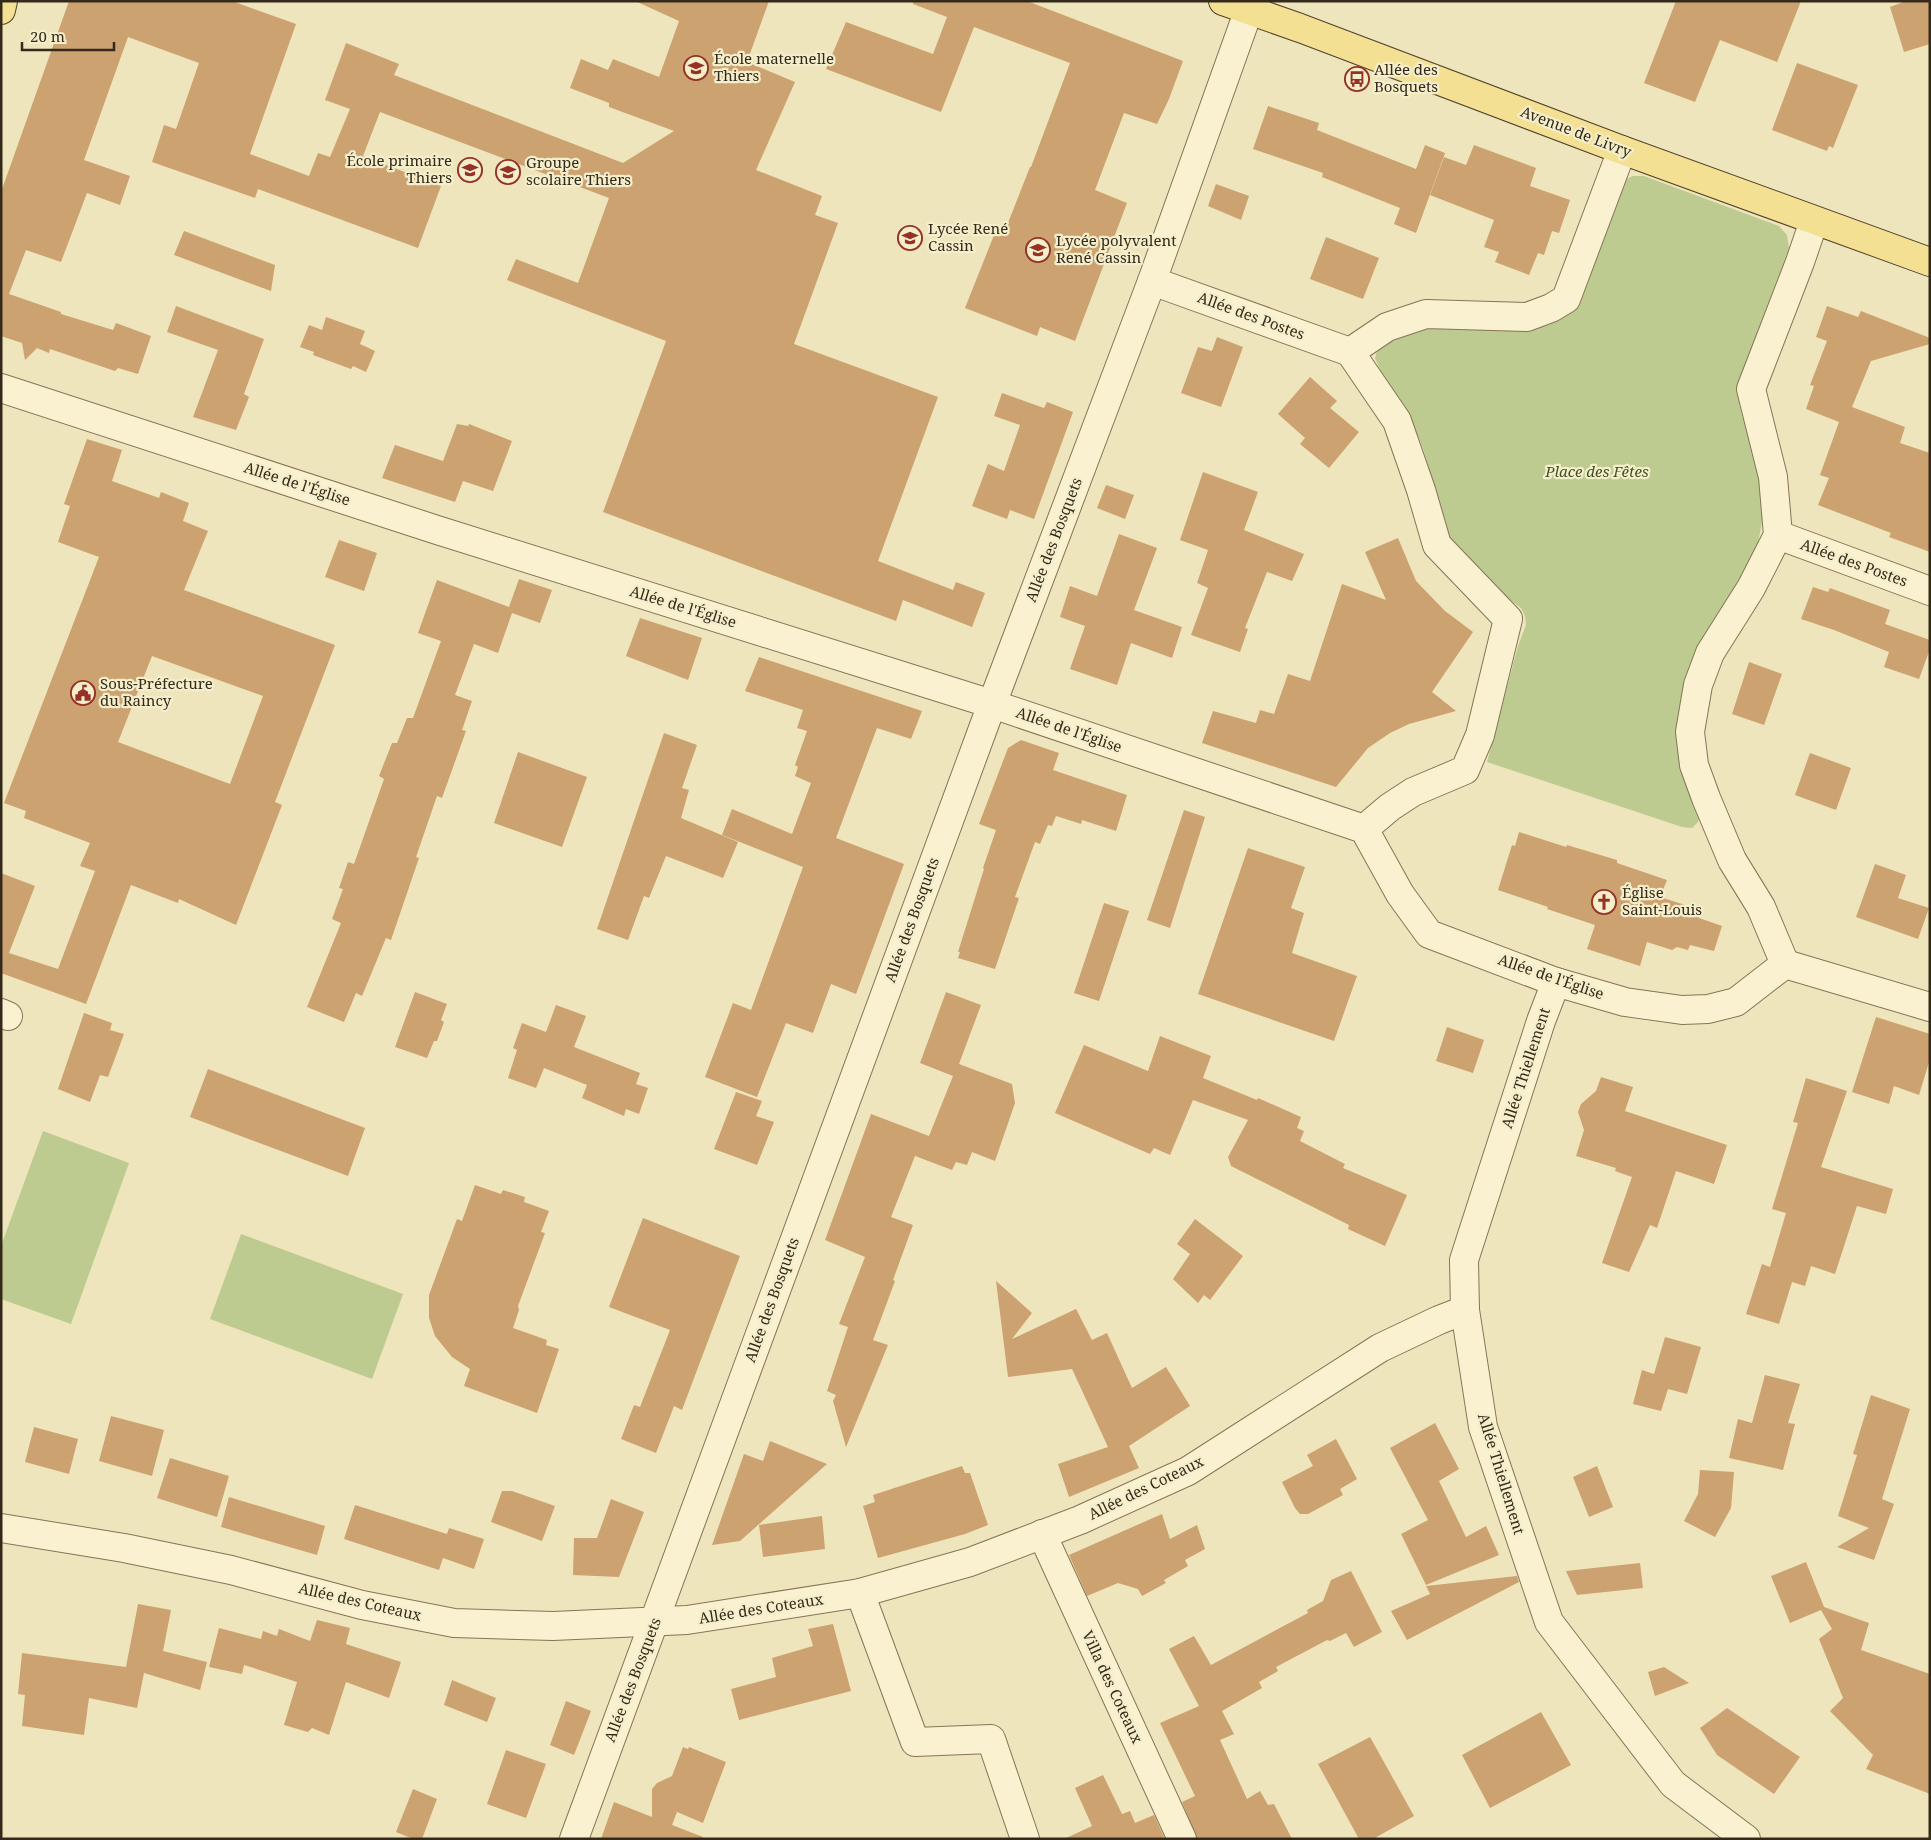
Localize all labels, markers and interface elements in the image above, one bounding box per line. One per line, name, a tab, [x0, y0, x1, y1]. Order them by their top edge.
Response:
scale bar	[22, 20, 115, 52]
text: 20 m	[30, 26, 65, 46]
place label: École maternelle Thiers	[714, 48, 834, 85]
school or university icon: École maternelle Thiers	[683, 55, 709, 81]
place label: Allée des Bosquets	[1374, 59, 1438, 96]
bus stop icon: Allée des Bosquets	[1344, 66, 1370, 92]
street label: Avenue de Livry	[1518, 101, 1635, 162]
place label: École primaire Thiers	[346, 150, 452, 187]
place label: Groupe scolaire Thiers	[526, 152, 631, 189]
school or university icon: École primaire Thiers	[457, 157, 483, 183]
school or university icon: Groupe scolaire Thiers	[495, 159, 521, 185]
place label: Lycée René Cassin	[928, 218, 1008, 255]
school or university icon: Lycée René Cassin	[897, 225, 923, 251]
place label: Lycée polyvalent René Cassin	[1056, 230, 1176, 267]
school or university icon: Lycée polyvalent René Cassin	[1025, 237, 1051, 263]
street label: Allée des Postes	[1195, 286, 1308, 344]
street label: Allée de l'Église	[242, 456, 353, 510]
park label: Place des Fêtes	[1544, 461, 1649, 481]
street label: Allée des Bosquets	[1020, 474, 1086, 605]
street label: Allée des Postes	[1798, 533, 1911, 591]
street label: Allée de l'Église	[627, 580, 739, 632]
place label: Sous-Préfecture du Raincy	[100, 673, 213, 710]
public building icon: Sous-Préfecture du Raincy	[70, 680, 96, 706]
street label: Allée de l'Église	[1014, 702, 1125, 757]
street label: Allée des Bosquets	[879, 854, 943, 985]
place label: Église Saint-Louis	[1622, 882, 1702, 919]
church icon: Église Saint-Louis	[1591, 889, 1617, 915]
street label: Allée de l'Église	[1496, 949, 1607, 1004]
street label: Allée Thiellement	[1496, 1005, 1554, 1131]
street label: Allée des Bosquets	[739, 1234, 803, 1365]
street label: Allée Thiellement	[1474, 1411, 1530, 1537]
street label: Allée des Coteaux	[1085, 1450, 1207, 1524]
street label: Allée des Coteaux	[297, 1577, 424, 1625]
street label: Allée des Coteaux	[697, 1588, 825, 1628]
street label: Allée des Bosquets	[599, 1614, 665, 1745]
street label: Villa des Coteaux	[1078, 1627, 1148, 1747]

